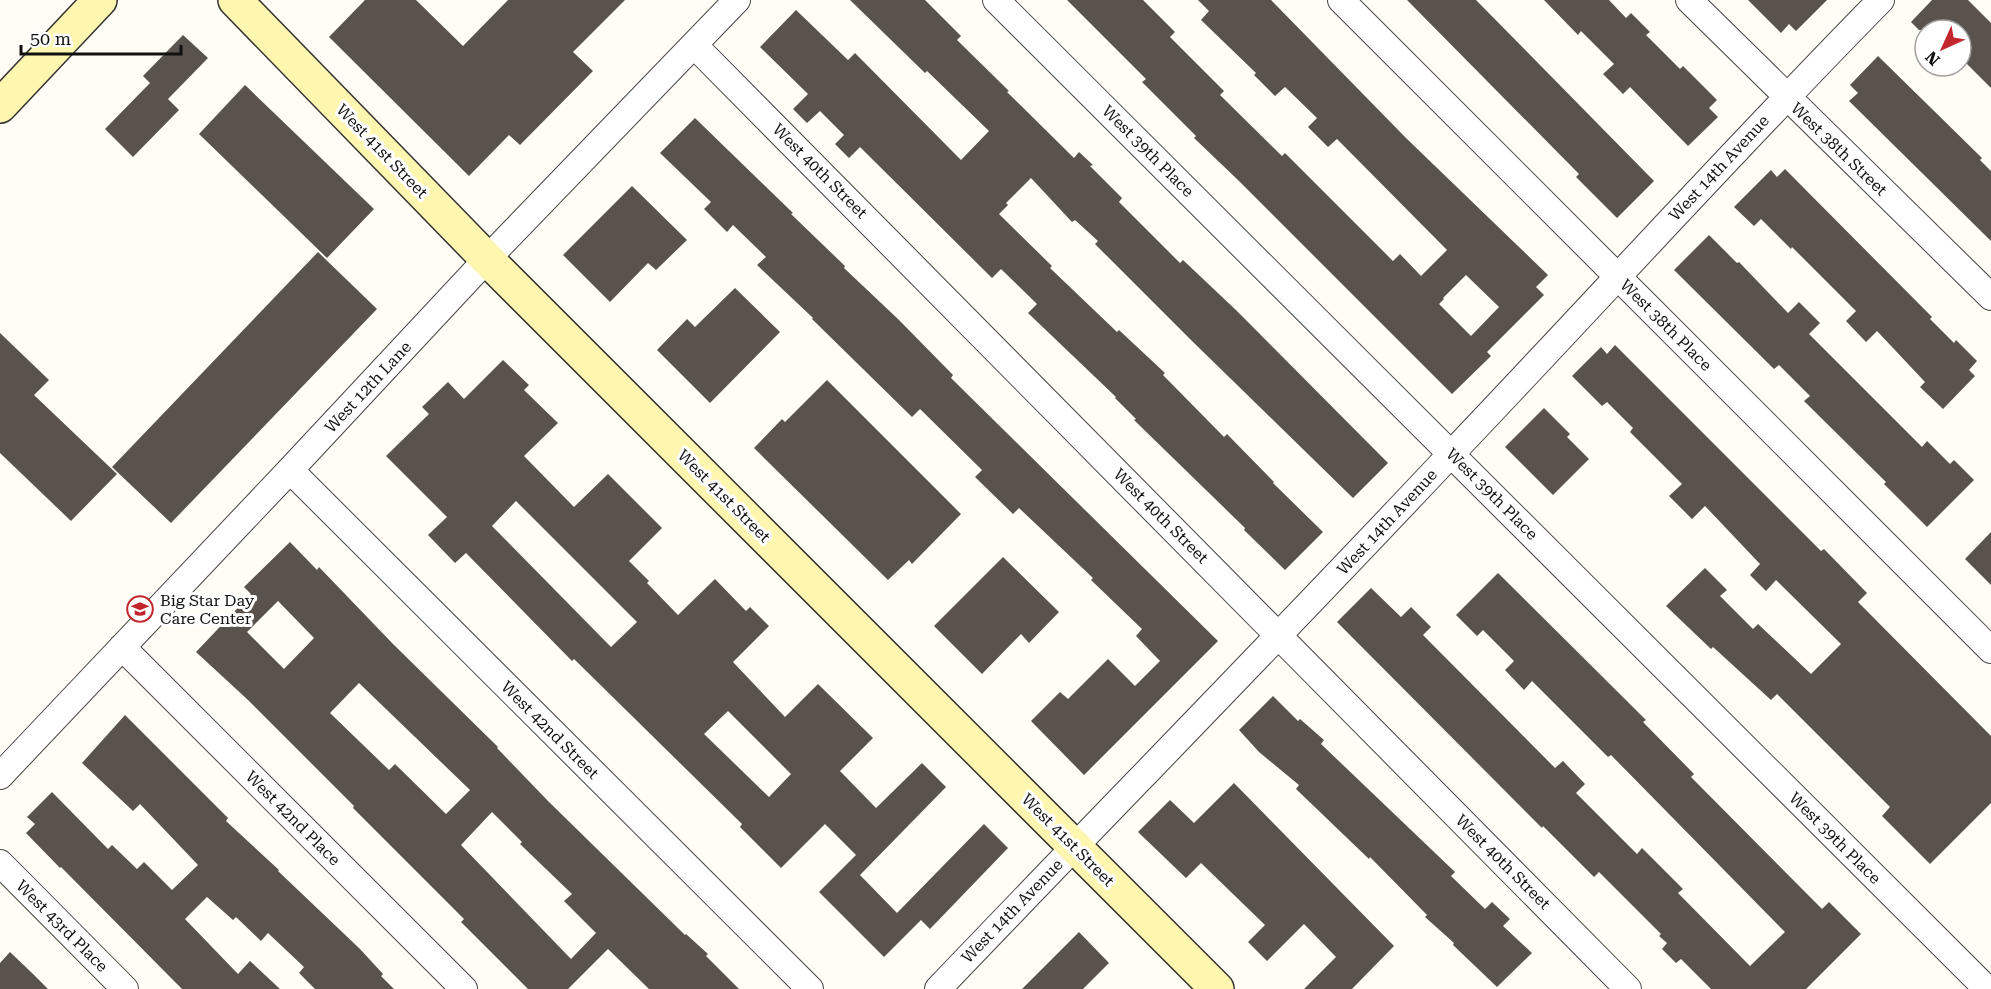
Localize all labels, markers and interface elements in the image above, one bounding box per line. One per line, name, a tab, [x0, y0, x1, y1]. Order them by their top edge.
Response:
scale bar	[21, 18, 182, 56]
north arrow	[1913, 18, 1973, 78]
text: 50 m	[30, 28, 71, 49]
text: N	[1922, 47, 1944, 69]
street label: West 38th Street	[1787, 98, 1891, 200]
street label: West 41st Street	[332, 100, 432, 202]
street label: West 39th Place	[1098, 101, 1198, 201]
street label: West 14th Avenue	[1665, 111, 1773, 225]
street label: West 40th Street	[769, 120, 871, 222]
street label: West 38th Place	[1616, 275, 1716, 375]
street label: West 12th Lane	[321, 337, 415, 437]
street label: West 39th Place	[1442, 444, 1542, 544]
street label: West 41st Street	[674, 446, 774, 546]
street label: West 40th Street	[1110, 465, 1212, 567]
street label: West 14th Avenue	[1333, 465, 1441, 579]
place label: Big Star Day Care Center	[160, 591, 255, 628]
school or university icon: Big Star Day Care Center	[125, 594, 155, 624]
street label: West 42nd Street	[497, 677, 603, 783]
street label: West 42nd Place	[242, 767, 344, 869]
street label: West 39th Place	[1785, 788, 1885, 888]
street label: West 41st Street	[1018, 790, 1118, 890]
street label: West 40th Street	[1452, 811, 1554, 913]
street label: West 14th Avenue	[957, 855, 1067, 967]
street label: West 43rd Place	[12, 876, 112, 976]

